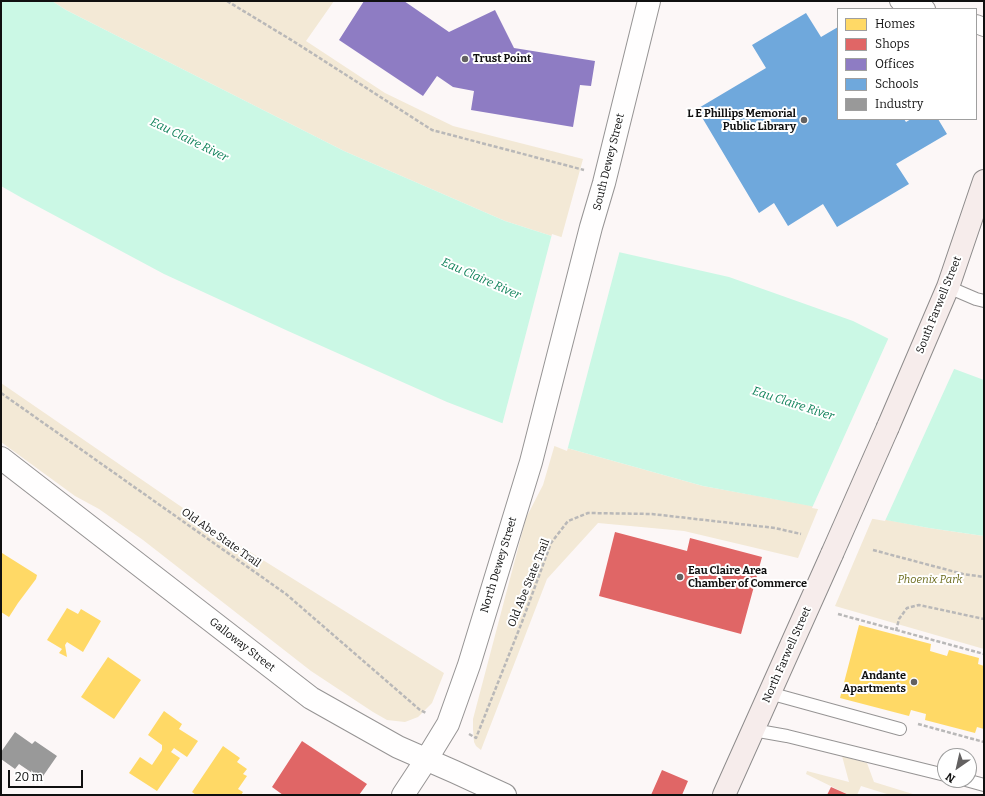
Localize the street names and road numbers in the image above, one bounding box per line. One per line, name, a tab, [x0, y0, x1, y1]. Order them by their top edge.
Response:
street label: South Dewey Street	[591, 112, 627, 212]
street label: South Farwell Street	[913, 255, 965, 355]
street label: Old Abe State Trail	[179, 506, 263, 570]
street label: North Dewey Street	[478, 515, 520, 615]
street label: Old Abe State Trail	[505, 537, 553, 629]
street label: North Farwell Street	[760, 605, 814, 705]
street label: Galloway Street	[207, 615, 277, 675]

